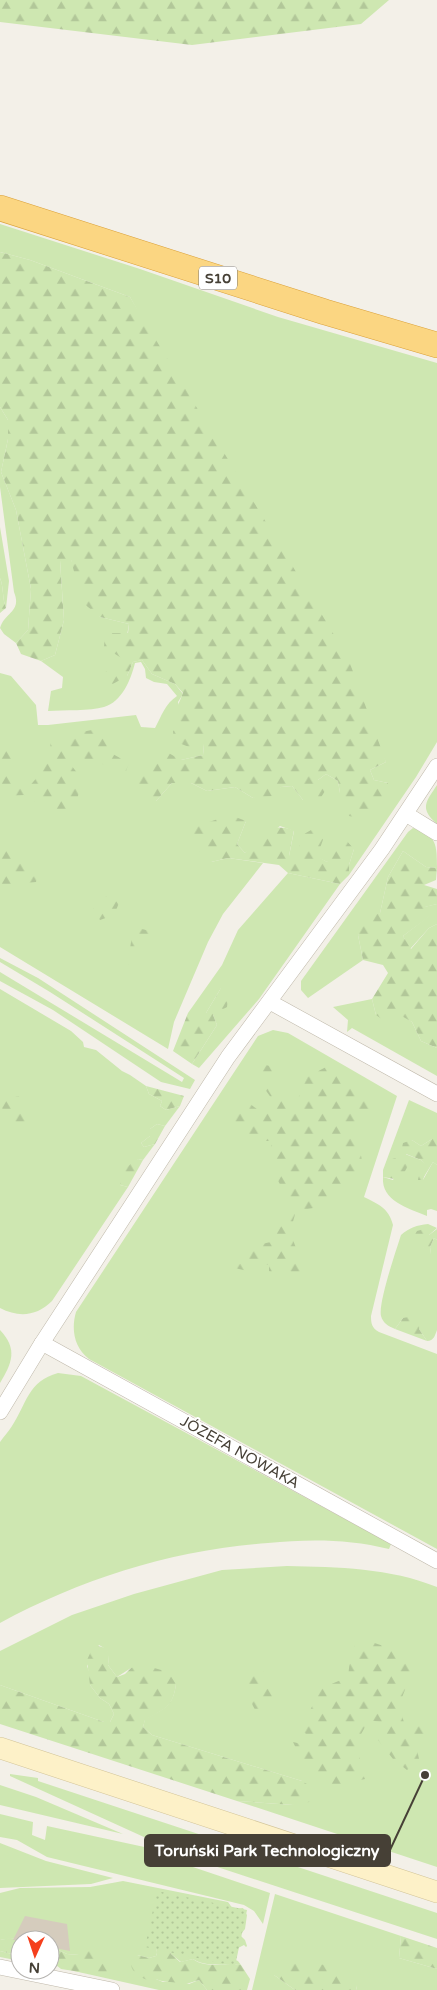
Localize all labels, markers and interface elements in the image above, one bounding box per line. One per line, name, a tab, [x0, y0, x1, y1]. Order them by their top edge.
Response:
road number: S10	[199, 266, 237, 290]
street label: JÓZEFA NOWAKA	[177, 1412, 303, 1492]
callout: Toruński Park Technologiczny	[145, 1835, 390, 1866]
text: Toruński Park Technologiczny	[154, 1841, 380, 1861]
north arrow	[10, 1930, 60, 1980]
text: N	[28, 1959, 40, 1976]

